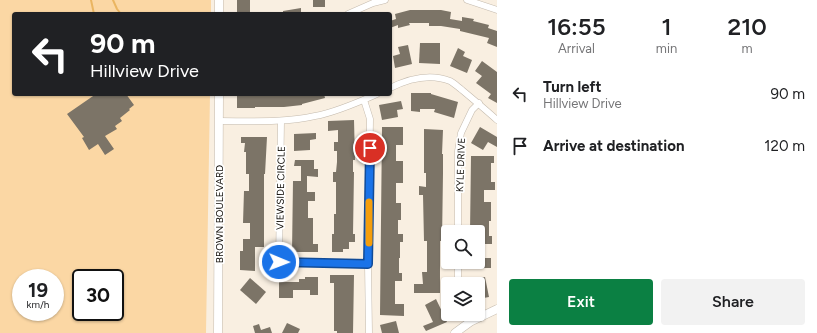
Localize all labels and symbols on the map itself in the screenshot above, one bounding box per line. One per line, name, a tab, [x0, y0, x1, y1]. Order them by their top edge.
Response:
pin	[353, 131, 387, 165]
street label: KYLE DRIVE	[453, 138, 468, 192]
street label: VIEWSIDE CIRCLE	[273, 146, 288, 230]
street label: BROWN BOULEVARD	[213, 165, 226, 263]
position arrow	[258, 241, 300, 283]
speed limit sign: 30	[72, 269, 124, 321]

